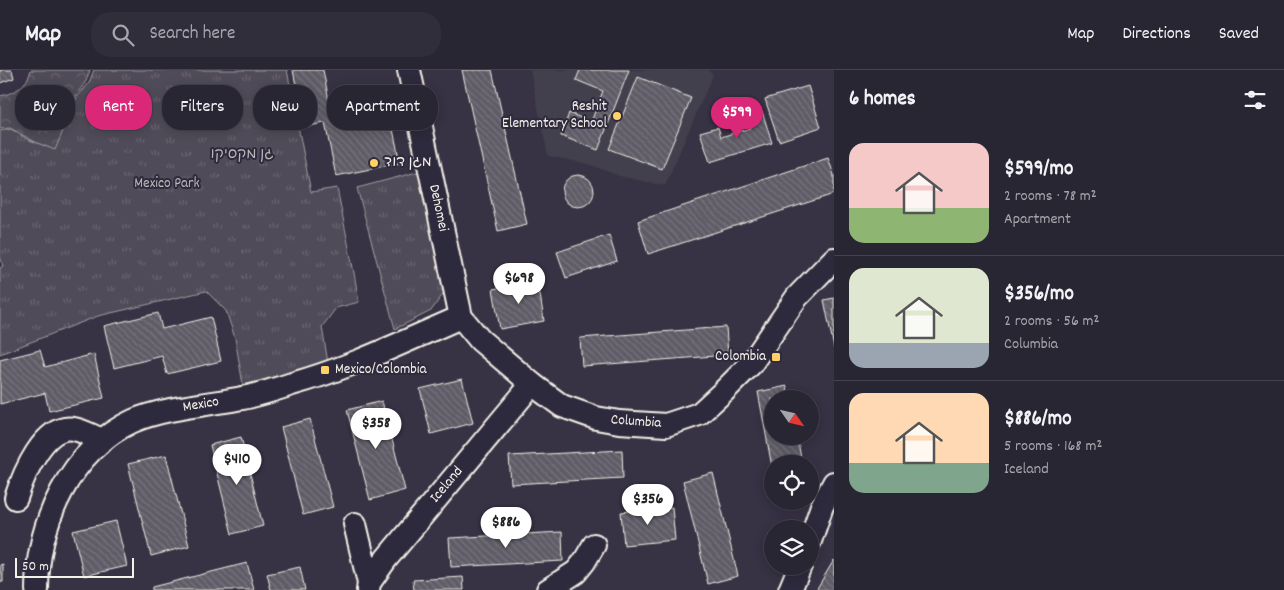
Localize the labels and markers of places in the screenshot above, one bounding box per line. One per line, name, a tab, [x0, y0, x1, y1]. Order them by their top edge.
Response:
place label: Reshit Elementary School	[502, 96, 607, 135]
pin: $599	[707, 97, 767, 139]
marker: Reshit Elementary School	[611, 110, 623, 122]
place label: מגן דוד	[384, 152, 432, 174]
marker: מגן דוד	[368, 157, 380, 169]
pin: $698	[489, 262, 549, 305]
place label: Colombia	[715, 346, 767, 368]
marker: Colombia	[770, 351, 782, 363]
place label: Mexico/Colombia	[335, 359, 428, 381]
marker: Mexico/Colombia	[319, 364, 331, 376]
pin: $358	[346, 408, 406, 450]
pin: $410	[207, 444, 267, 486]
pin: $356	[618, 484, 678, 526]
pin: $886	[476, 506, 536, 549]

